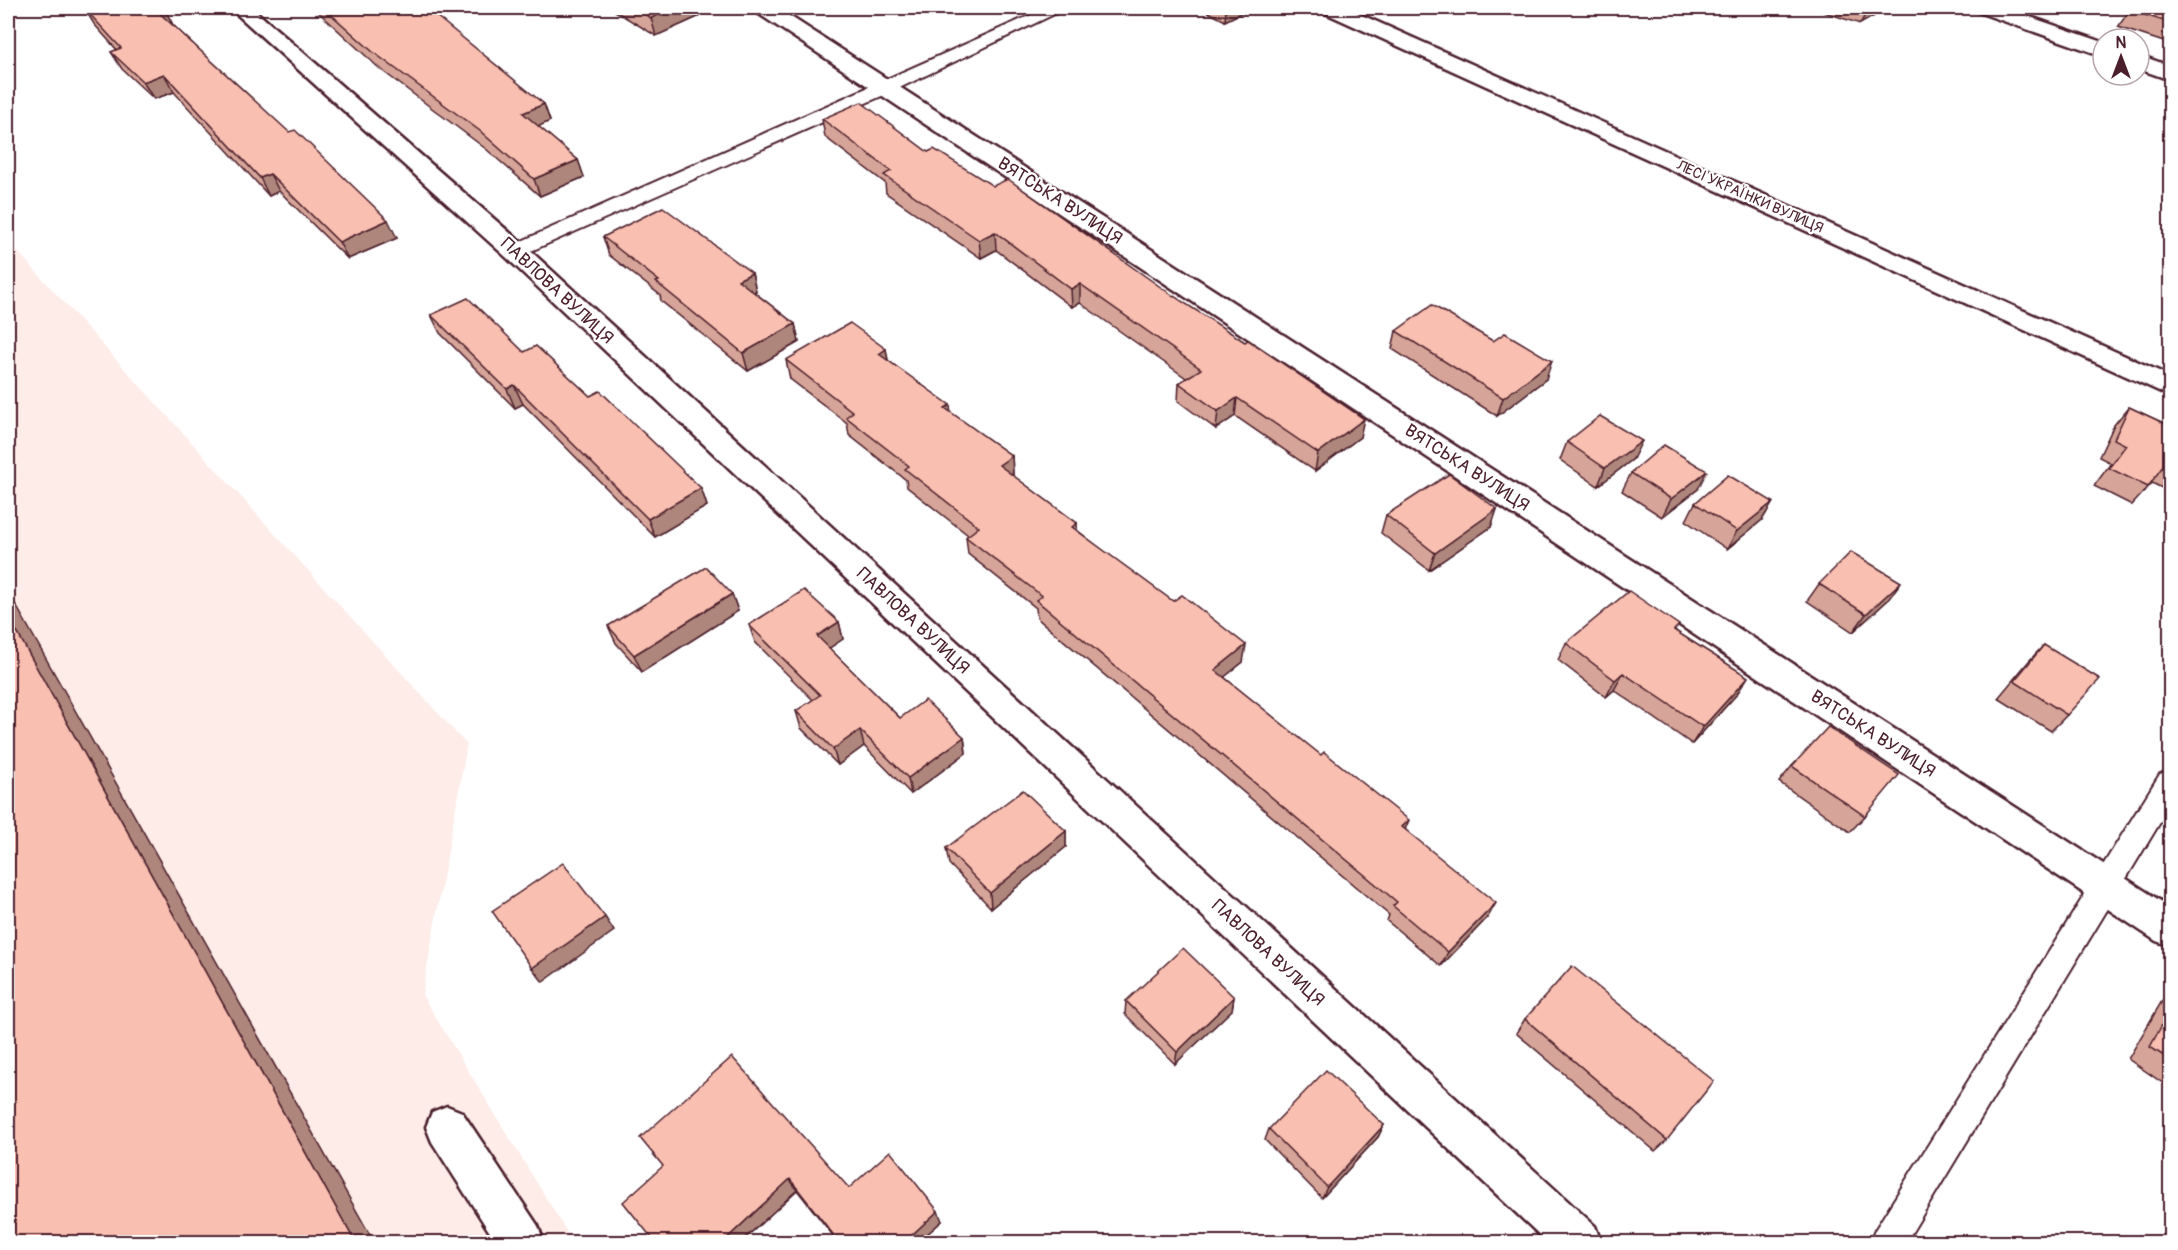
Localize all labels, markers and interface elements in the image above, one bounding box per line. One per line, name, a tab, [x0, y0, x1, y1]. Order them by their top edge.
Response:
north arrow	[2091, 27, 2151, 87]
text: N	[2116, 33, 2127, 53]
street label: ВЯТСЬКА ВУЛИЦЯ	[993, 152, 1127, 250]
street label: ЛЕСІ УКРАЇНКИ ВУЛИЦЯ	[1673, 156, 1826, 238]
street label: ПАВЛОВА ВУЛИЦЯ	[496, 233, 618, 349]
street label: ВЯТСЬКА ВУЛИЦЯ	[1400, 419, 1534, 517]
street label: ПАВЛОВА ВУЛИЦЯ	[852, 563, 974, 679]
street label: ВЯТСЬКА ВУЛИЦЯ	[1806, 685, 1940, 783]
street label: ПАВЛОВА ВУЛИЦЯ	[1207, 895, 1329, 1011]

